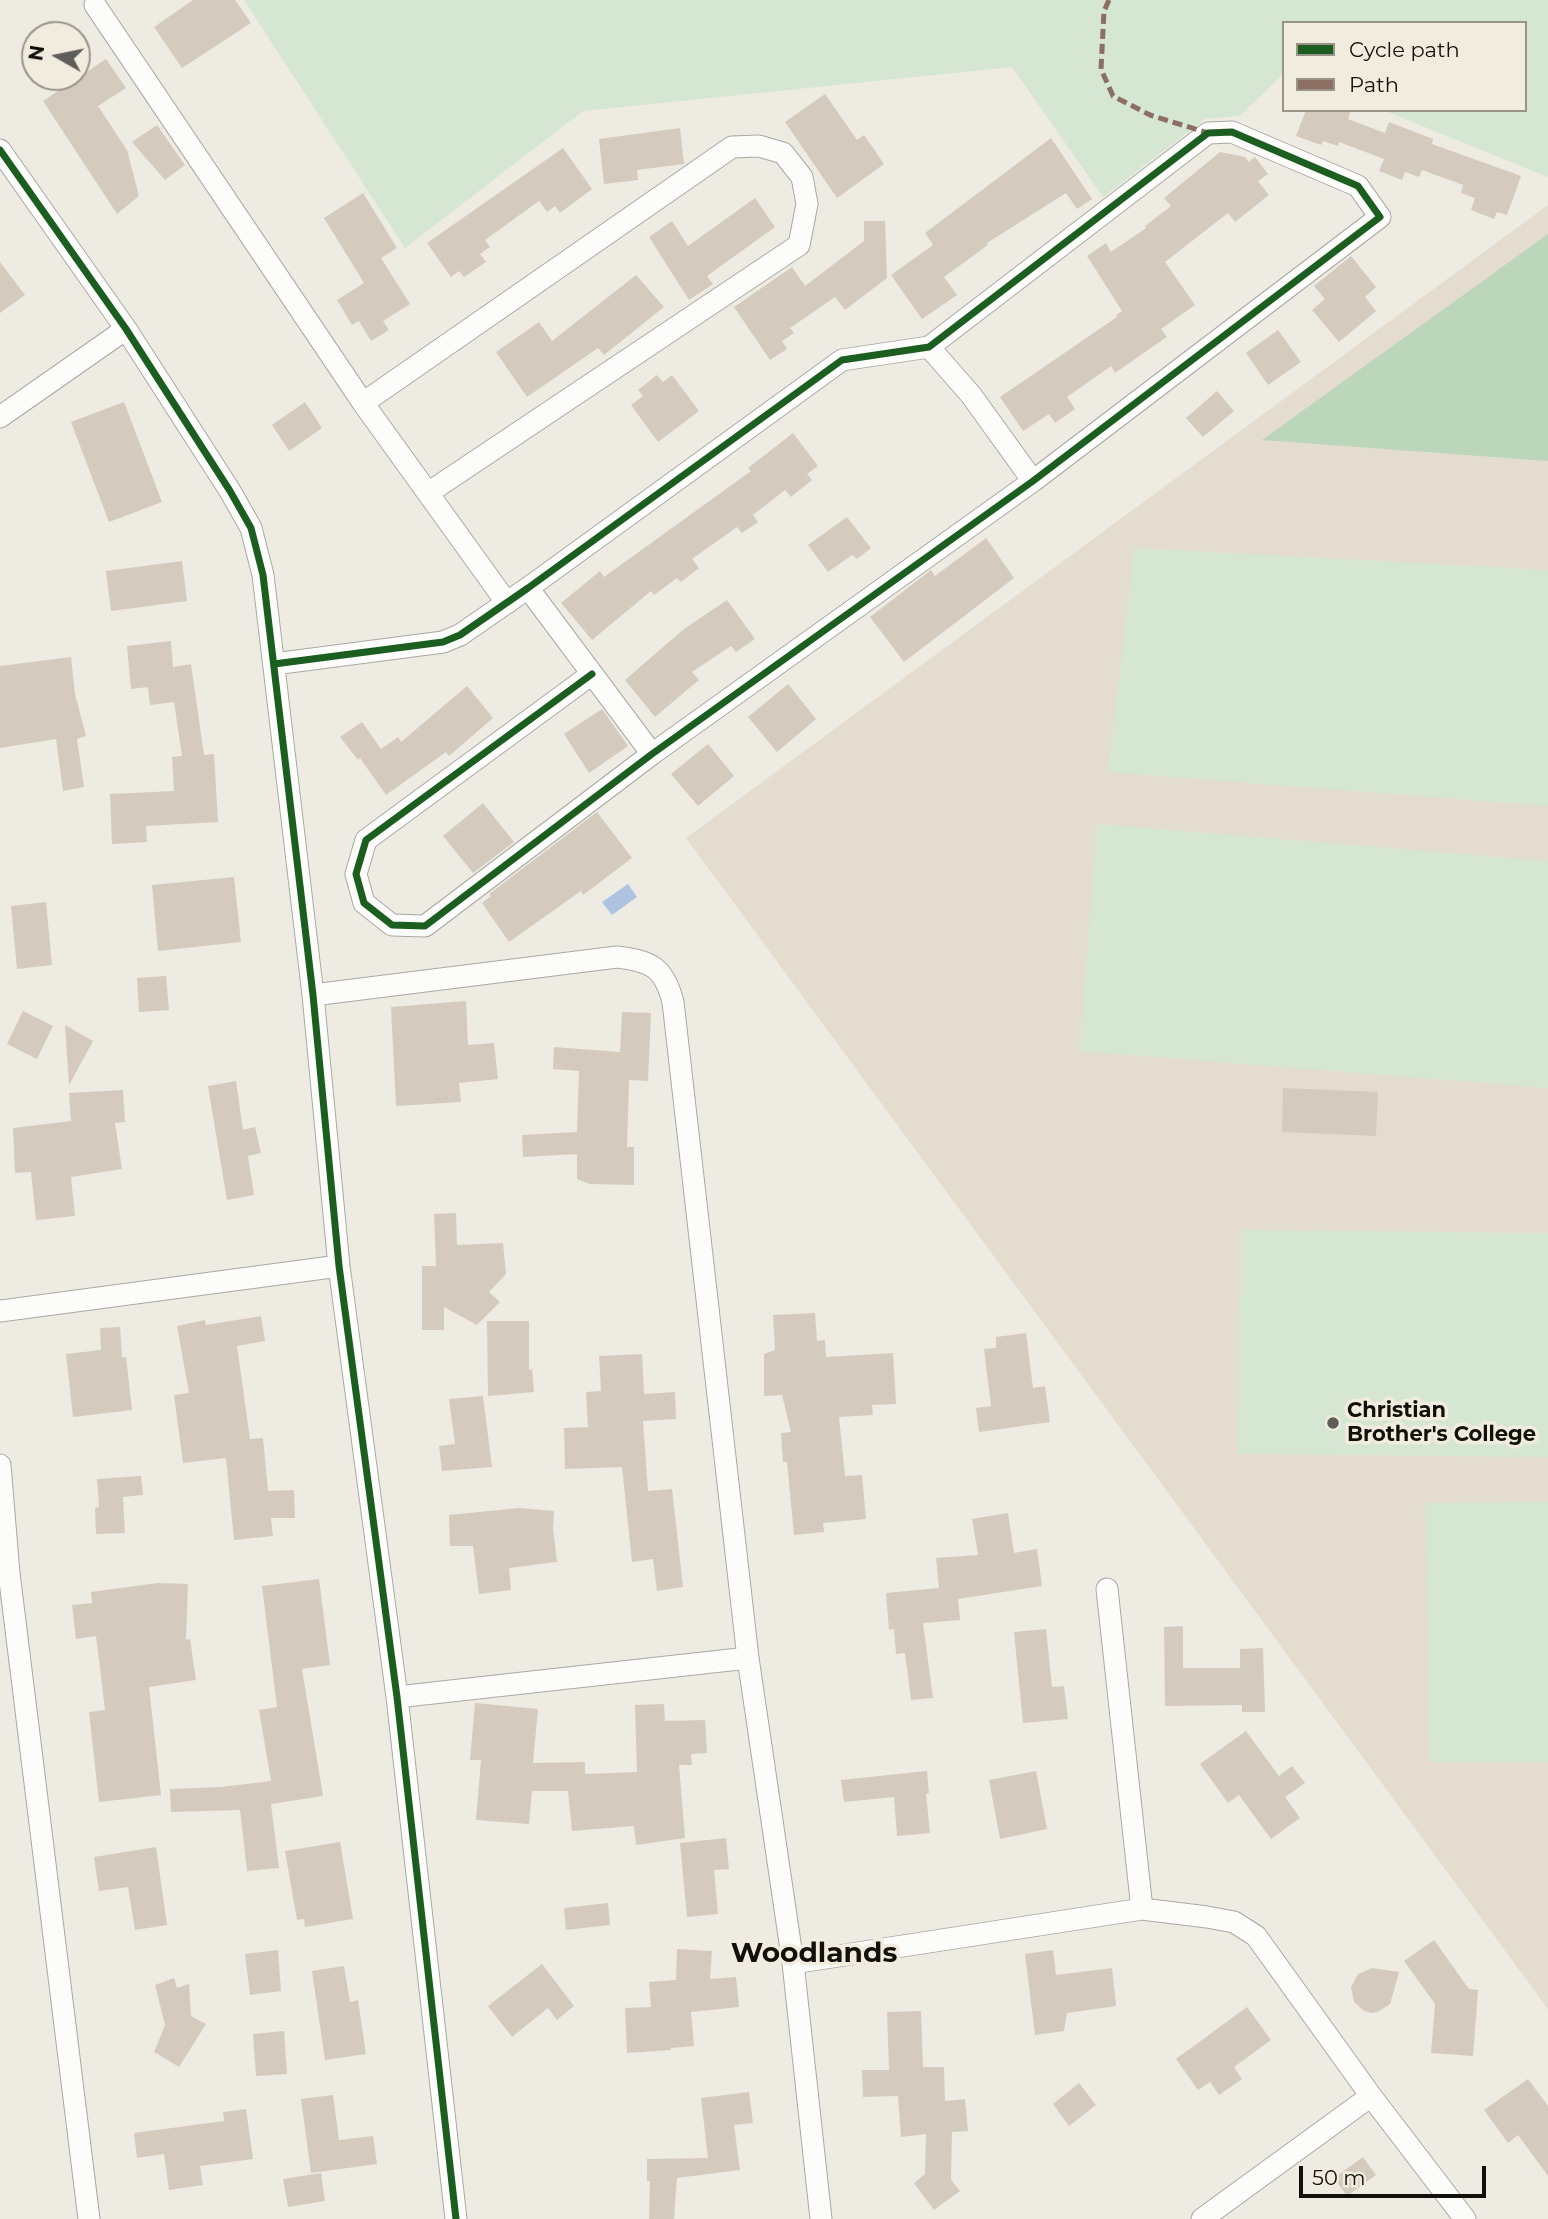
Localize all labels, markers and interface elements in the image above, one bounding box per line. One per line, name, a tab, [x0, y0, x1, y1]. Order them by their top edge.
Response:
north arrow	[21, 21, 91, 91]
legend	[1282, 21, 1527, 112]
text: Cycle path	[1349, 37, 1460, 62]
text: N	[24, 44, 49, 62]
text: Path	[1349, 72, 1399, 97]
place label: Christian Brother's College	[1347, 1398, 1536, 1448]
marker: Christian Brother's College	[1325, 1415, 1341, 1431]
district label: Woodlands	[731, 1937, 897, 1971]
scale bar	[1303, 2152, 1490, 2196]
text: 50 m	[1312, 2165, 1366, 2190]

